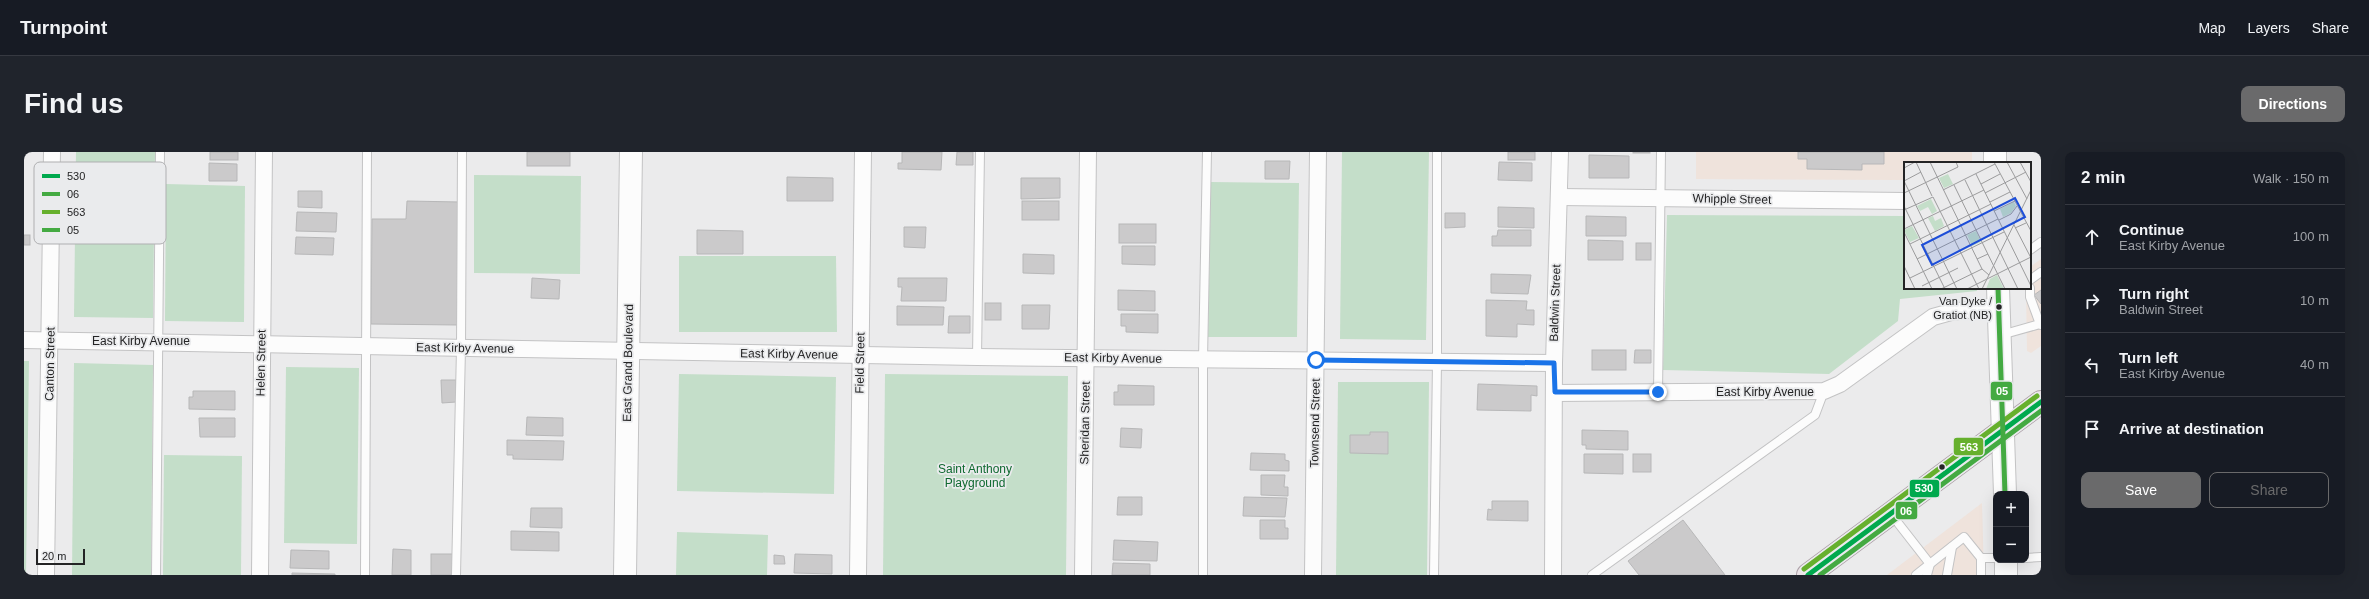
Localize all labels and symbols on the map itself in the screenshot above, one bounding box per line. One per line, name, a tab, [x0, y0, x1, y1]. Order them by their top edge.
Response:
legend	[34, 162, 166, 244]
inset map	[1904, 162, 2031, 289]
text: 530	[67, 170, 85, 182]
text: 06	[67, 188, 79, 200]
street label: Whipple Street	[1693, 191, 1772, 207]
text: 563	[67, 206, 85, 218]
text: 05	[67, 224, 79, 236]
street label: Baldwin Street	[1547, 263, 1563, 342]
place label: Van Dyke / Gratiot (NB)	[1933, 295, 1993, 321]
marker: Van Dyke / Gratiot (NB)	[1994, 302, 2004, 312]
street label: East Grand Boulevard	[620, 304, 636, 422]
street label: Canton Street	[42, 326, 58, 401]
street label: Helen Street	[253, 329, 269, 396]
street label: Field Street	[852, 332, 868, 394]
street label: East Kirby Avenue	[92, 334, 190, 348]
street label: East Kirby Avenue	[416, 340, 514, 356]
street label: East Kirby Avenue	[740, 346, 838, 362]
street label: East Kirby Avenue	[1064, 350, 1162, 366]
route start	[1307, 351, 1325, 369]
street label: Townsend Street	[1307, 378, 1323, 468]
street label: Sheridan Street	[1077, 381, 1093, 465]
line badge: 05	[1990, 381, 2013, 401]
route end	[1649, 383, 1667, 401]
street label: East Kirby Avenue	[1716, 385, 1814, 399]
text: 05	[1996, 385, 2008, 397]
line badge: 563	[1953, 437, 1984, 456]
text: 563	[1960, 441, 1978, 453]
park label: Saint Anthony Playground	[938, 462, 1012, 490]
unlabelled marker	[1937, 462, 1947, 472]
line badge: 530	[1909, 479, 1940, 498]
text: 530	[1915, 482, 1933, 494]
line badge: 06	[1895, 501, 1918, 520]
text: 06	[1900, 505, 1912, 517]
scale bar	[36, 547, 85, 566]

